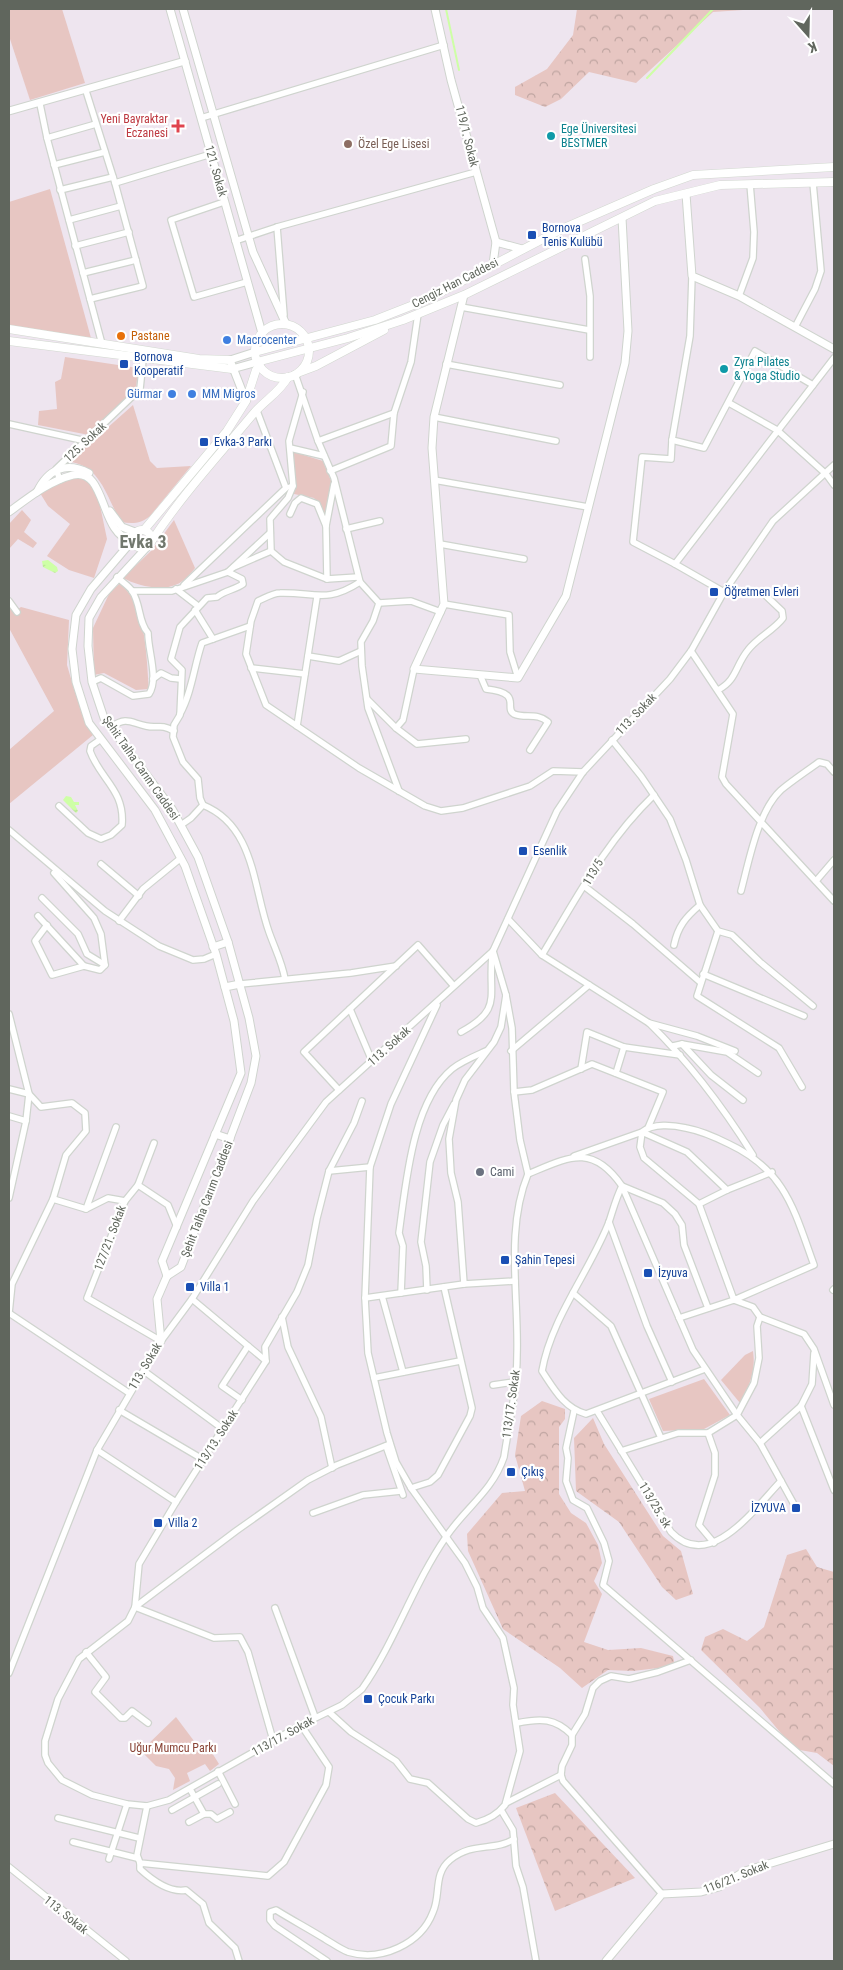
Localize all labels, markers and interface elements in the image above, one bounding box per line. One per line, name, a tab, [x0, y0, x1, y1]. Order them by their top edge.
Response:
north arrow	[783, 10, 833, 60]
text: K	[806, 38, 819, 56]
street label: 119/1. Sokak	[453, 104, 482, 169]
place label: Yeni Bayraktar Eczanesi	[100, 112, 168, 140]
marker: Yeni Bayraktar Eczanesi	[172, 120, 184, 132]
place label: Ege Üniversitesi BESTMER	[561, 121, 636, 150]
marker: Ege Üniversitesi BESTMER	[545, 130, 557, 142]
place label: Özel Ege Lisesi	[358, 136, 429, 151]
marker: Özel Ege Lisesi	[342, 138, 354, 150]
street label: 121. Sokak	[202, 144, 230, 199]
place label: Bornova Tenis Kulübü	[542, 221, 603, 249]
marker: Bornova Tenis Kulübü	[526, 229, 538, 241]
street label: Cengiz Han Caddesi	[409, 255, 501, 311]
place label: Pastane	[131, 329, 170, 343]
marker: Pastane	[115, 330, 127, 342]
place label: Macrocenter	[237, 333, 297, 347]
marker: Macrocenter	[221, 334, 233, 346]
place label: Bornova Kooperatif	[134, 350, 183, 378]
place label: Zyra Pilates & Yoga Studio	[734, 355, 800, 383]
marker: Bornova Kooperatif	[118, 358, 130, 370]
marker: Zyra Pilates & Yoga Studio	[718, 363, 730, 375]
place label: Gürmar	[127, 387, 162, 401]
place label: MM Migros	[202, 387, 256, 401]
marker: Gürmar	[166, 388, 178, 400]
marker: MM Migros	[186, 388, 198, 400]
street label: 125. Sokak	[61, 419, 109, 465]
place label: Evka-3 Parkı	[214, 435, 272, 449]
marker: Evka-3 Parkı	[198, 436, 210, 448]
district label: Evka 3	[119, 531, 167, 552]
place label: Öğretmen Evleri	[724, 584, 799, 599]
marker: Öğretmen Evleri	[708, 586, 720, 598]
street label: 113. Sokak	[613, 690, 660, 738]
street label: Şehit Talha Carım Caddesi	[100, 713, 182, 823]
place label: Esenlik	[533, 844, 567, 858]
marker: Esenlik	[517, 845, 529, 857]
street label: 113/5	[580, 856, 606, 888]
street label: 113. Sokak	[365, 1023, 414, 1069]
street label: Şehit Talha Carım Caddesi	[178, 1139, 236, 1259]
place label: Cami	[490, 1165, 514, 1179]
marker: Cami	[474, 1166, 486, 1178]
street label: 127/21. Sokak	[91, 1203, 129, 1273]
place label: Şahin Tepesi	[515, 1253, 575, 1267]
marker: Şahin Tepesi	[499, 1254, 511, 1266]
place label: İzyuva	[658, 1265, 688, 1280]
marker: İzyuva	[642, 1267, 654, 1279]
place label: Villa 1	[200, 1280, 229, 1294]
marker: Villa 1	[184, 1281, 196, 1293]
street label: 113. Sokak	[125, 1339, 165, 1392]
street label: 113/17. Sokak	[499, 1368, 523, 1439]
street label: 113/13. Sokak	[191, 1407, 241, 1473]
place label: Çıkış	[521, 1465, 544, 1479]
marker: Çıkış	[505, 1466, 517, 1478]
street label: 113/25. sk	[636, 1480, 674, 1531]
place label: İZYUVA	[751, 1500, 786, 1515]
marker: İZYUVA	[790, 1502, 802, 1514]
place label: Villa 2	[168, 1516, 197, 1530]
marker: Villa 2	[152, 1517, 164, 1529]
place label: Çocuk Parkı	[378, 1692, 435, 1706]
marker: Çocuk Parkı	[362, 1693, 374, 1705]
street label: 113/17. Sokak	[250, 1713, 317, 1759]
park label: Uğur Mumcu Parkı	[129, 1741, 217, 1755]
street label: 116/21. Sokak	[701, 1857, 771, 1896]
street label: 113. Sokak	[41, 1893, 91, 1937]

